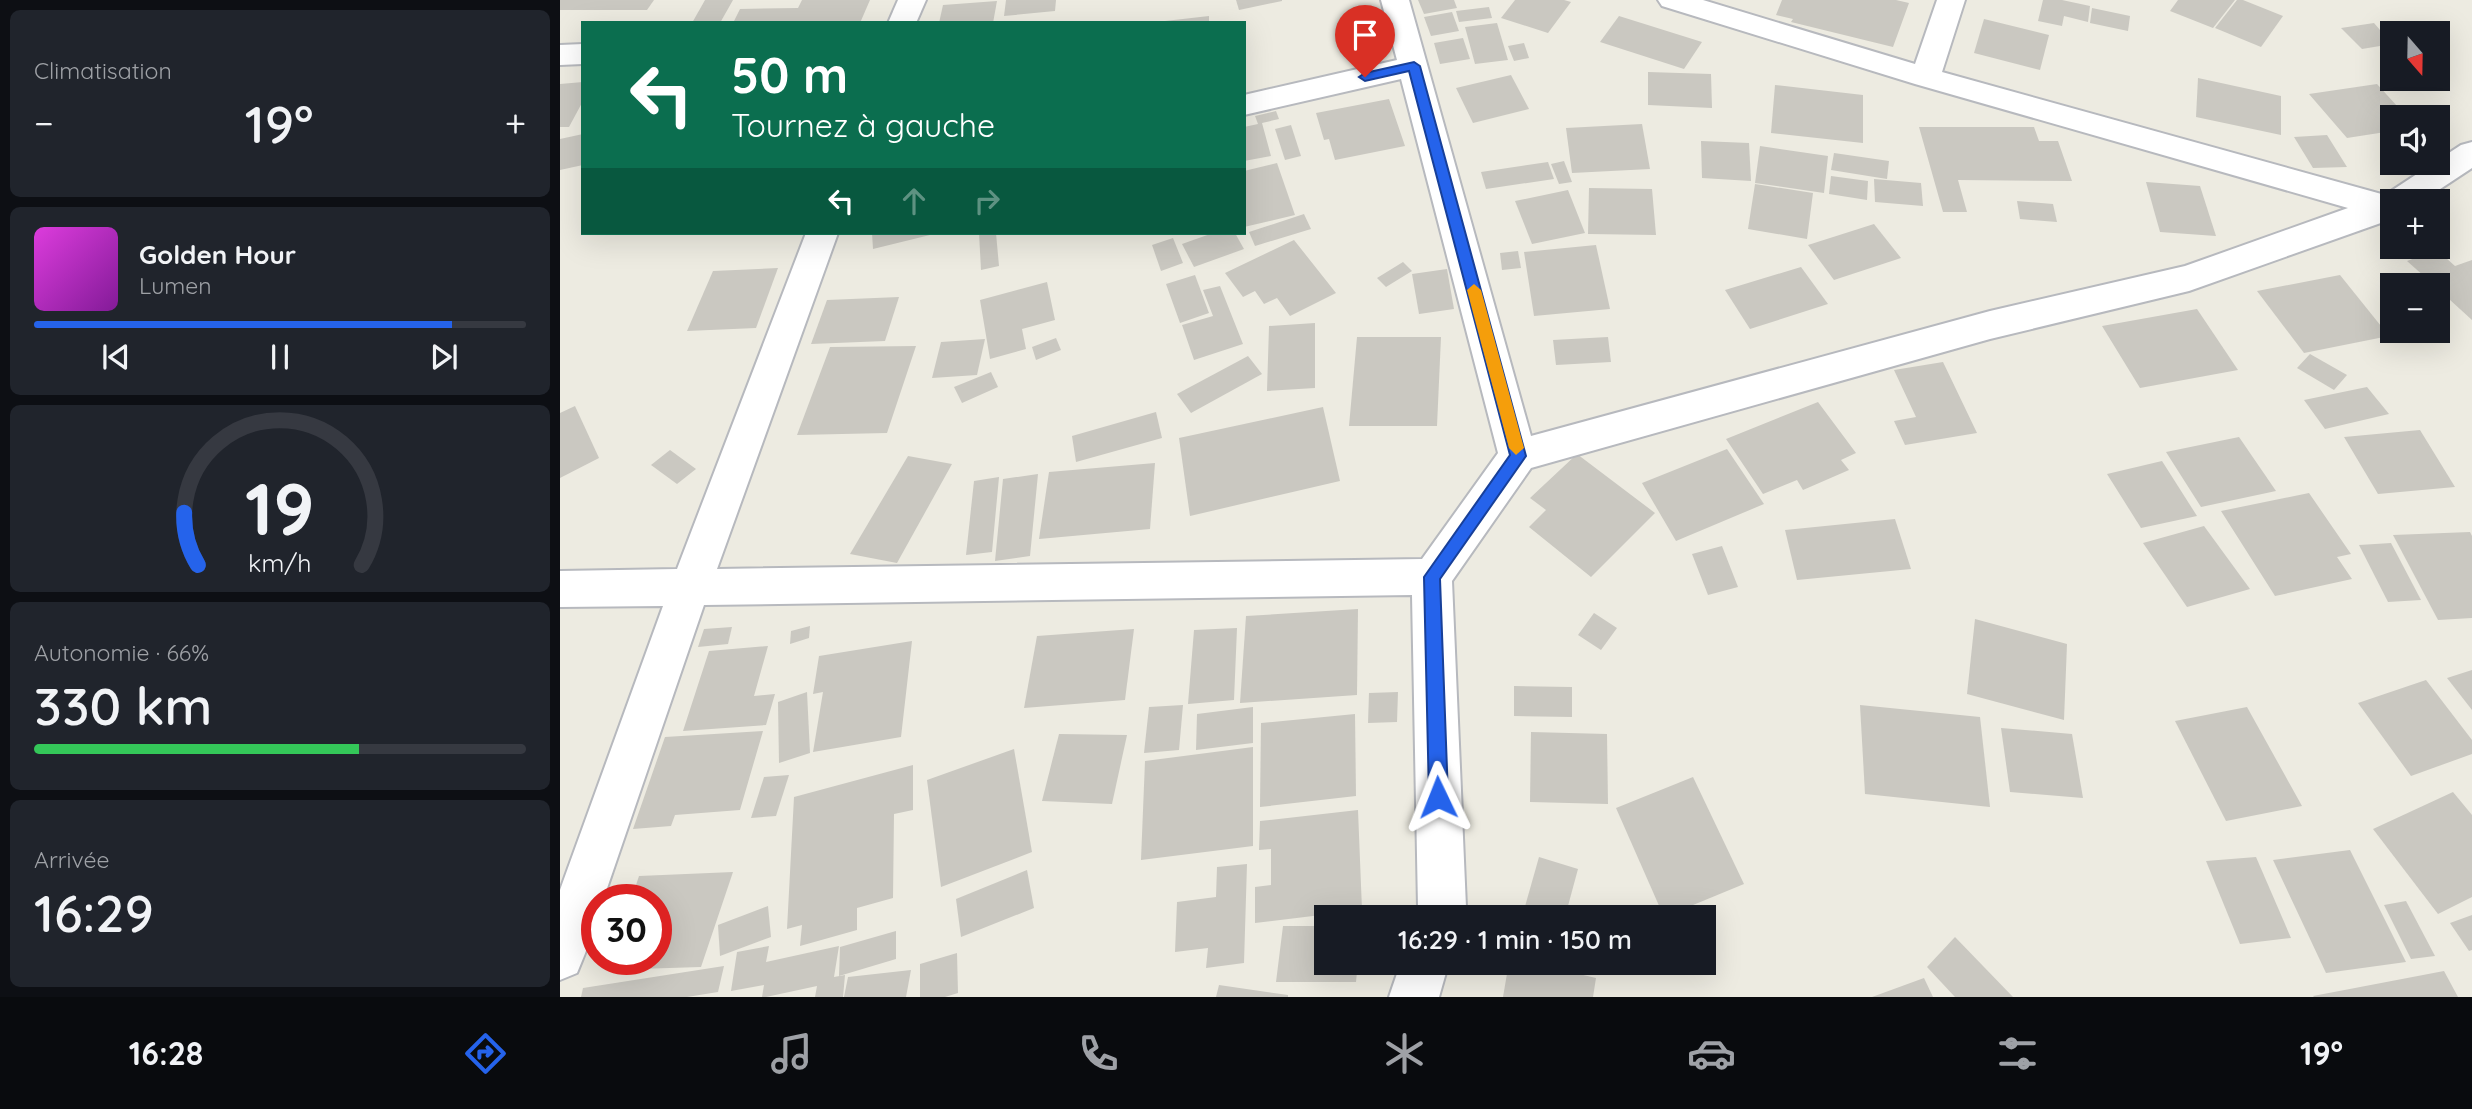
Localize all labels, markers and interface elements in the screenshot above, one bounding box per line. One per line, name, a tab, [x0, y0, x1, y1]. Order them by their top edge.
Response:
pin	[1335, 5, 1395, 77]
icon: arrive	[1346, 16, 1384, 54]
north arrow	[2380, 21, 2450, 91]
map controls	[2380, 21, 2450, 343]
text: 50 m	[731, 44, 848, 105]
icon: left	[616, 49, 707, 140]
text: Climatisation	[34, 56, 172, 85]
text: 19°	[245, 91, 314, 156]
text: −	[34, 99, 54, 147]
text: +	[505, 99, 526, 147]
text: Tournez à gauche	[731, 105, 995, 145]
button: sound	[2380, 105, 2450, 175]
icon: left	[822, 182, 860, 220]
icon: ahead	[895, 182, 933, 220]
icon: right	[968, 182, 1006, 220]
button: +	[2380, 189, 2450, 259]
text: Golden Hour	[139, 238, 296, 271]
text: Lumen	[139, 271, 212, 300]
button: −	[2380, 273, 2450, 343]
icon: previous	[97, 338, 135, 376]
icon: pause	[261, 338, 299, 376]
icon: next	[425, 338, 463, 376]
text: 19	[245, 462, 315, 553]
text: km/h	[248, 546, 312, 577]
text: Autonomie · 66%	[34, 638, 209, 667]
text: 330 km	[34, 673, 212, 738]
position arrow	[1401, 760, 1475, 834]
text: Arrivée	[34, 845, 110, 874]
text: 16:29	[34, 880, 154, 945]
speed limit sign: 30	[581, 884, 672, 975]
text: 16:29 · 1 min · 150 m	[1398, 923, 1632, 956]
icon: directions	[461, 1029, 510, 1078]
icon: music	[767, 1029, 816, 1078]
icon: phone	[1074, 1029, 1123, 1078]
icon: climate	[1380, 1029, 1429, 1078]
icon: car	[1687, 1029, 1736, 1078]
icon: filters	[1993, 1029, 2042, 1078]
text: 16:28	[129, 1033, 203, 1073]
text: 19°	[2300, 1033, 2343, 1073]

